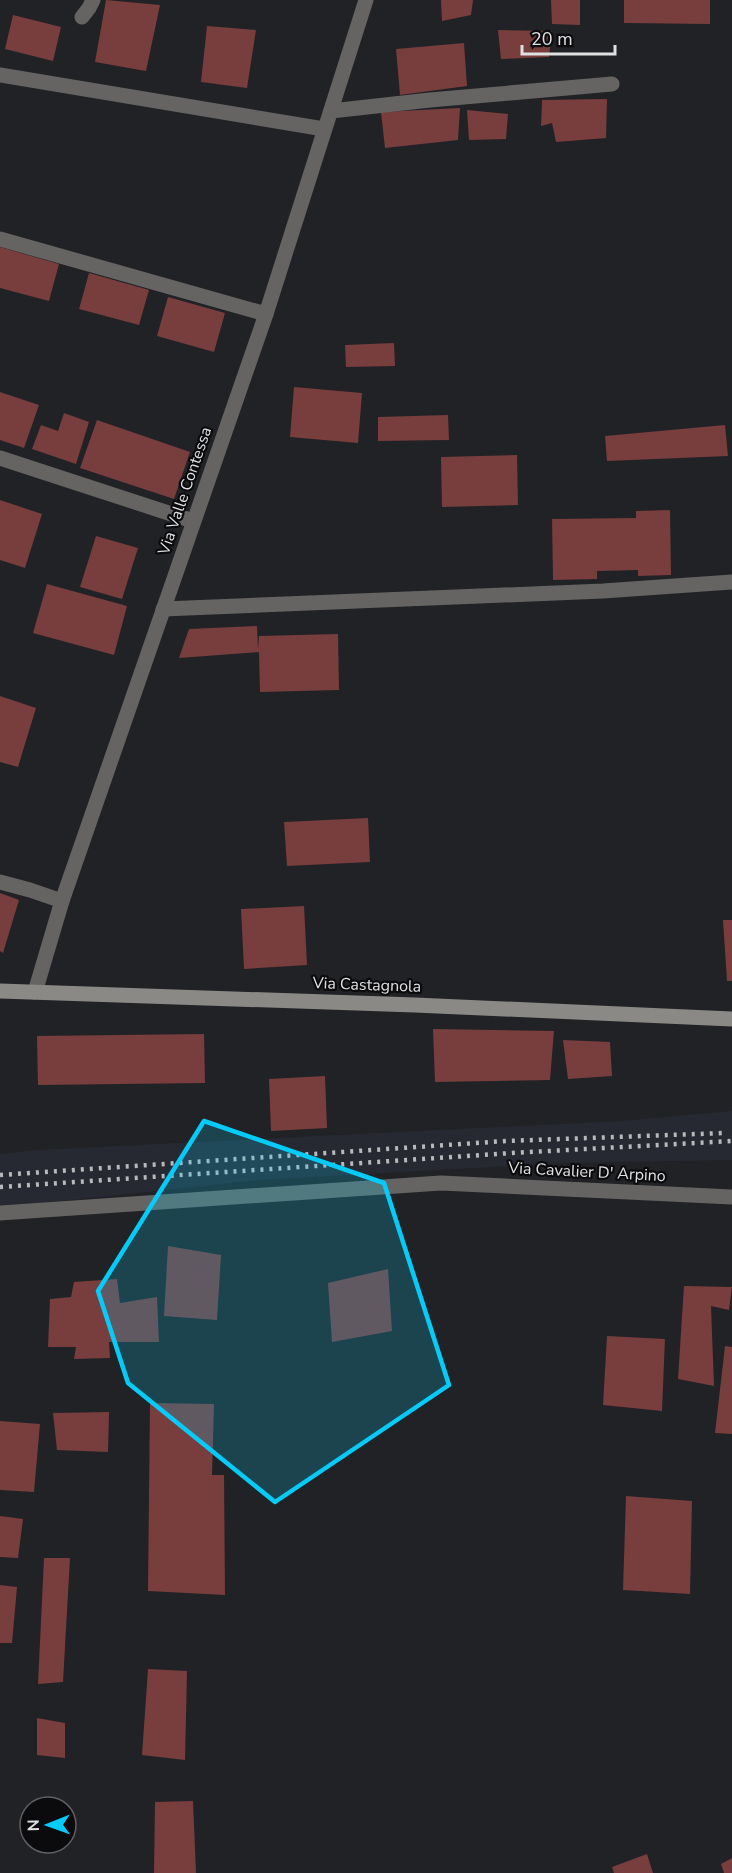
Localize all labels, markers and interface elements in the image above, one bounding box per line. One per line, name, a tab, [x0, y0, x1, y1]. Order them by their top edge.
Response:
scale bar	[522, 18, 615, 56]
text: 20 m	[531, 27, 573, 51]
street label: Via Valle Contessa	[152, 424, 217, 559]
street label: Via Castagnola	[311, 972, 422, 998]
street label: Via Cavalier D' Arpino	[507, 1157, 666, 1187]
north arrow	[18, 1795, 78, 1855]
text: N	[23, 1819, 45, 1831]

